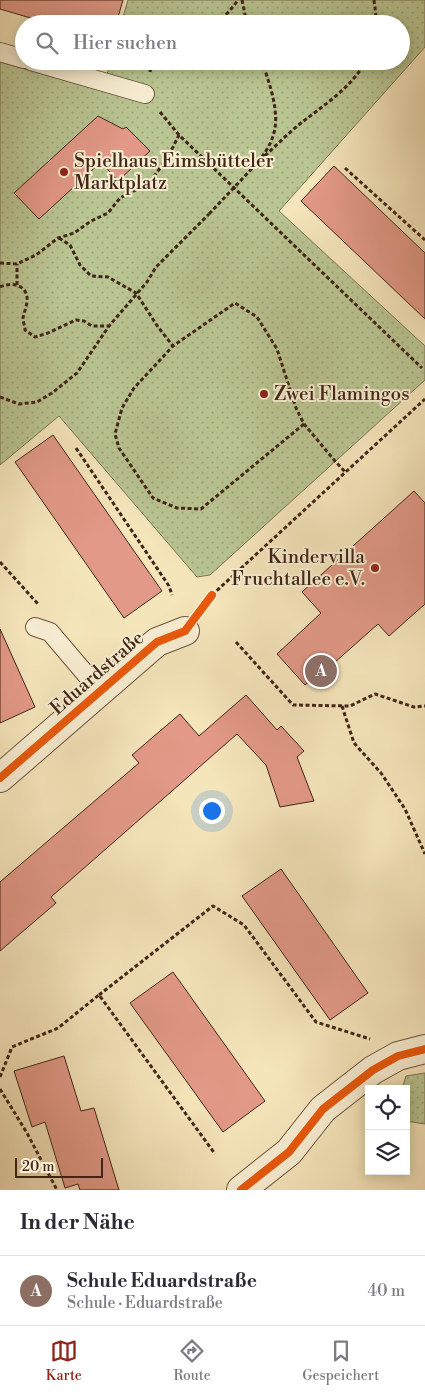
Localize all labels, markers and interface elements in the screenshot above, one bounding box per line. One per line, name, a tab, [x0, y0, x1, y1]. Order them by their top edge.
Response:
search box	[15, 15, 410, 70]
icon: search	[33, 29, 61, 57]
text: Hier suchen	[73, 31, 177, 55]
place label: Spielhaus Eimsbütteler Marktplatz	[74, 149, 274, 195]
marker: Spielhaus Eimsbütteler Marktplatz	[58, 166, 70, 178]
place label: Zwei Flamingos	[274, 382, 410, 406]
marker: Zwei Flamingos	[258, 388, 270, 400]
place label: Kindervilla Fruchtallee e.V.	[231, 545, 365, 591]
marker: Kindervilla Fruchtallee e.V.	[369, 562, 381, 574]
street label: Eduardstraße	[45, 626, 149, 720]
pin: A	[305, 652, 337, 690]
your location	[199, 798, 225, 824]
map controls	[365, 1085, 410, 1175]
button: locate	[365, 1085, 410, 1130]
button: layers	[365, 1130, 410, 1175]
scale bar	[15, 1155, 102, 1178]
text: 20 m	[22, 1158, 54, 1176]
text: In der Nähe	[20, 1210, 135, 1236]
text: Schule Eduardstraße	[67, 1269, 257, 1293]
text: A	[30, 1281, 42, 1301]
text: 40 m	[368, 1281, 405, 1301]
text: Schule · Eduardstraße	[67, 1293, 223, 1313]
tab: Karte	[46, 1337, 82, 1385]
tab: Route	[173, 1337, 211, 1385]
tab: Gespeichert	[302, 1337, 379, 1385]

